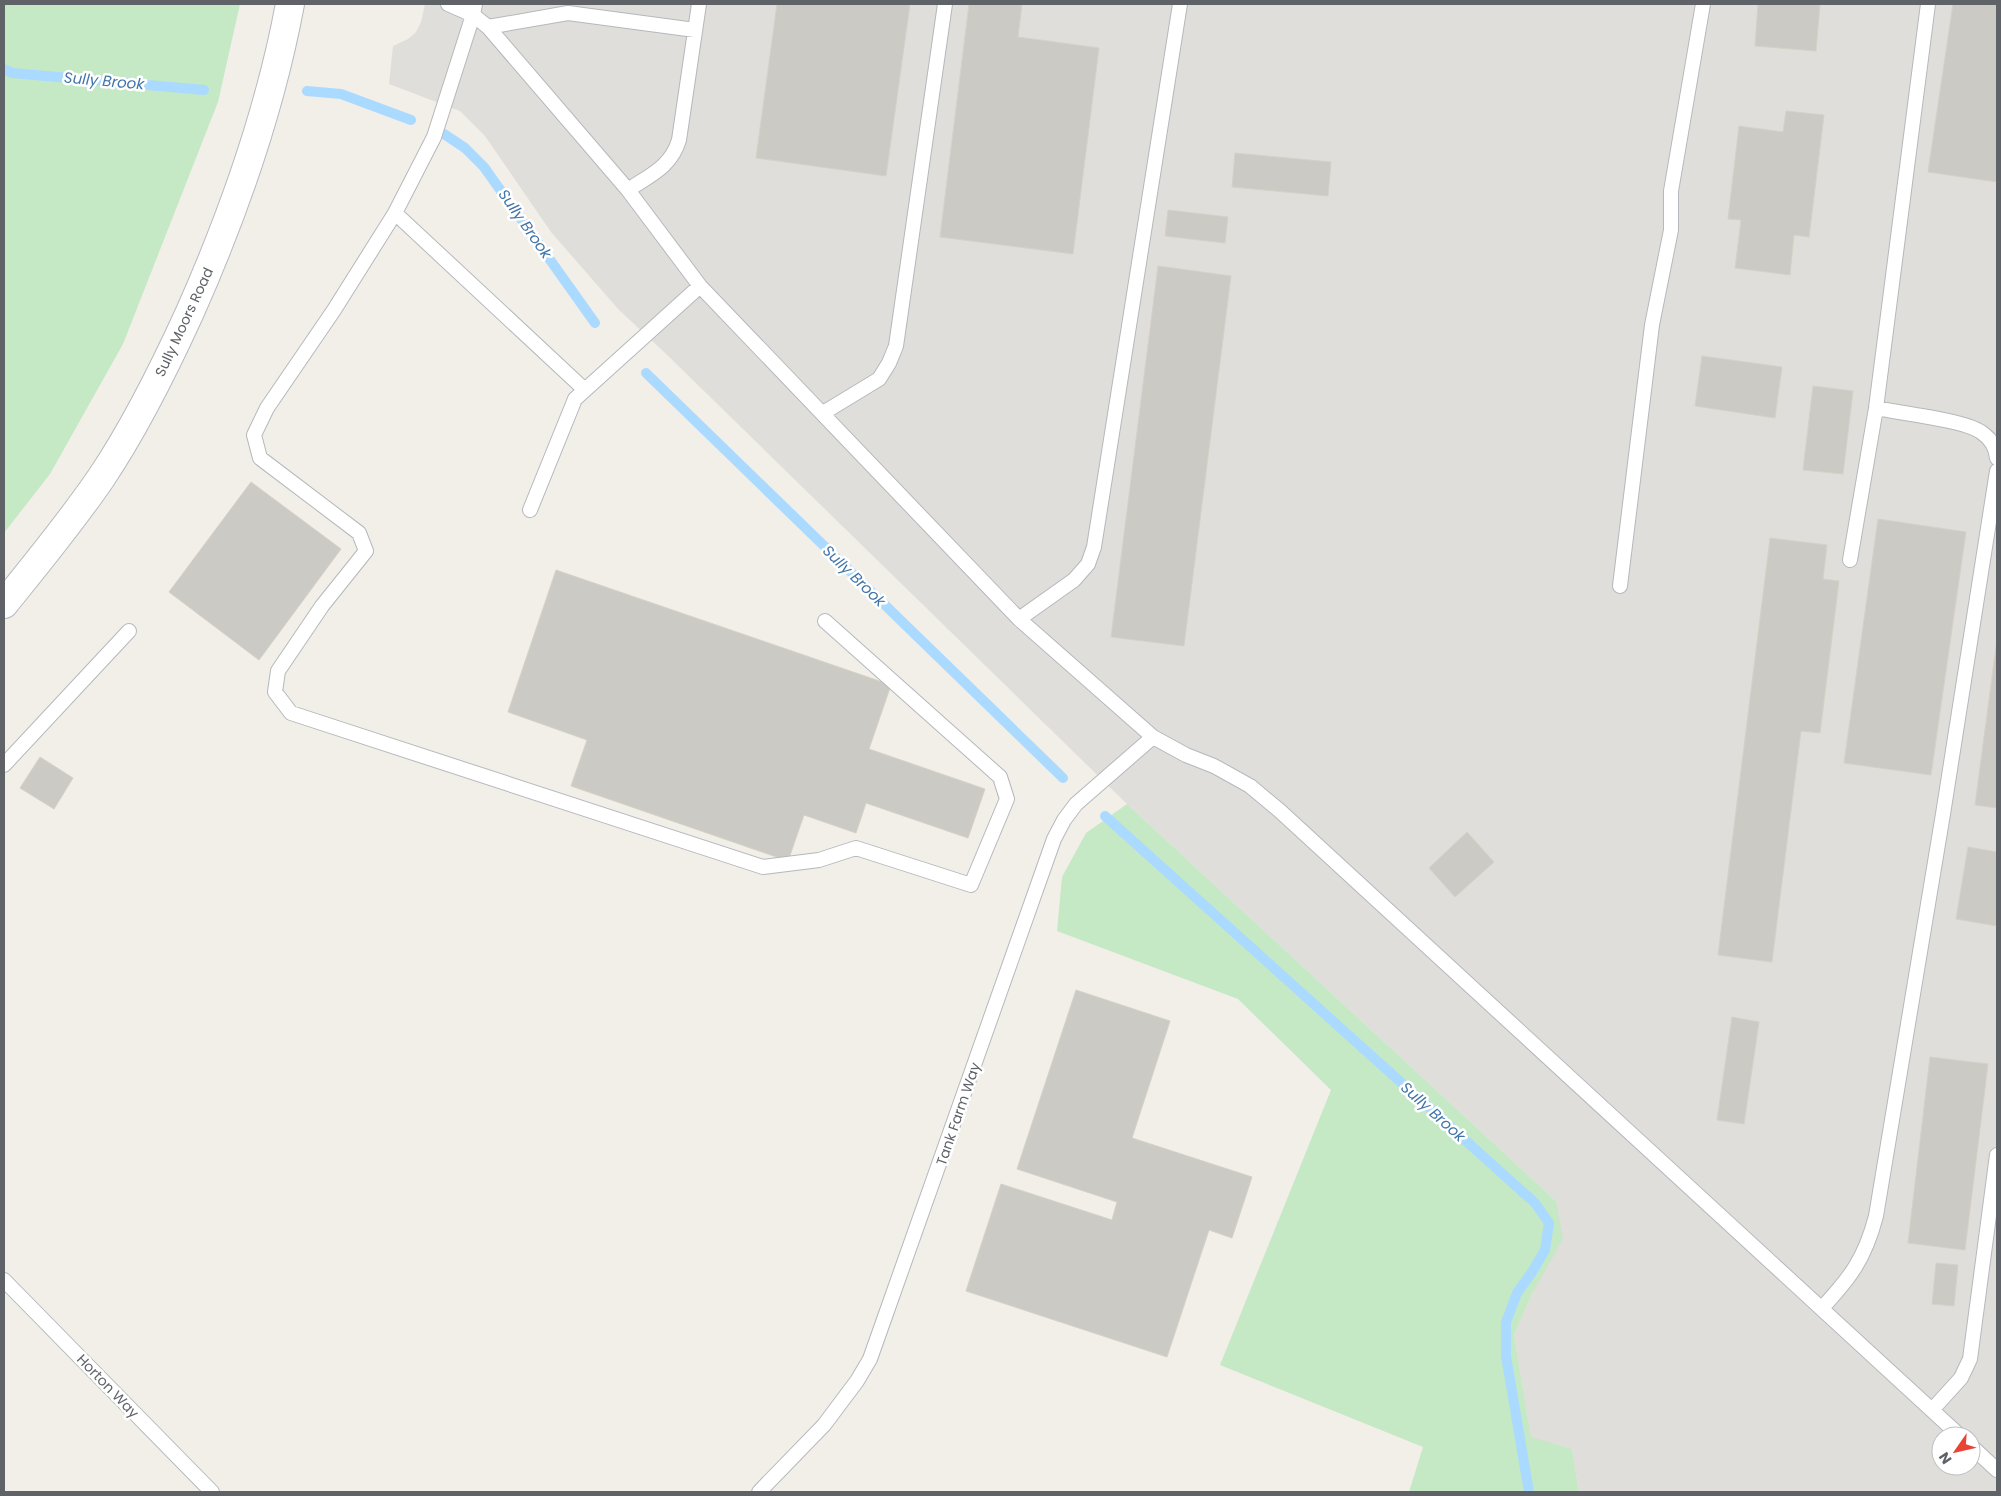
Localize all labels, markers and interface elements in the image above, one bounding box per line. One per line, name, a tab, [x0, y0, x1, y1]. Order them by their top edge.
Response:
water label: Sully Brook	[63, 67, 146, 95]
water label: Sully Brook	[494, 185, 558, 264]
street label: Sully Moors Road	[150, 264, 218, 380]
water label: Sully Brook	[818, 540, 891, 612]
street label: Tank Farm Way	[931, 1060, 985, 1168]
water label: Sully Brook	[1396, 1077, 1471, 1147]
street label: Horton Way	[72, 1350, 144, 1422]
north arrow	[1931, 1426, 1981, 1476]
text: N	[1934, 1448, 1956, 1468]

